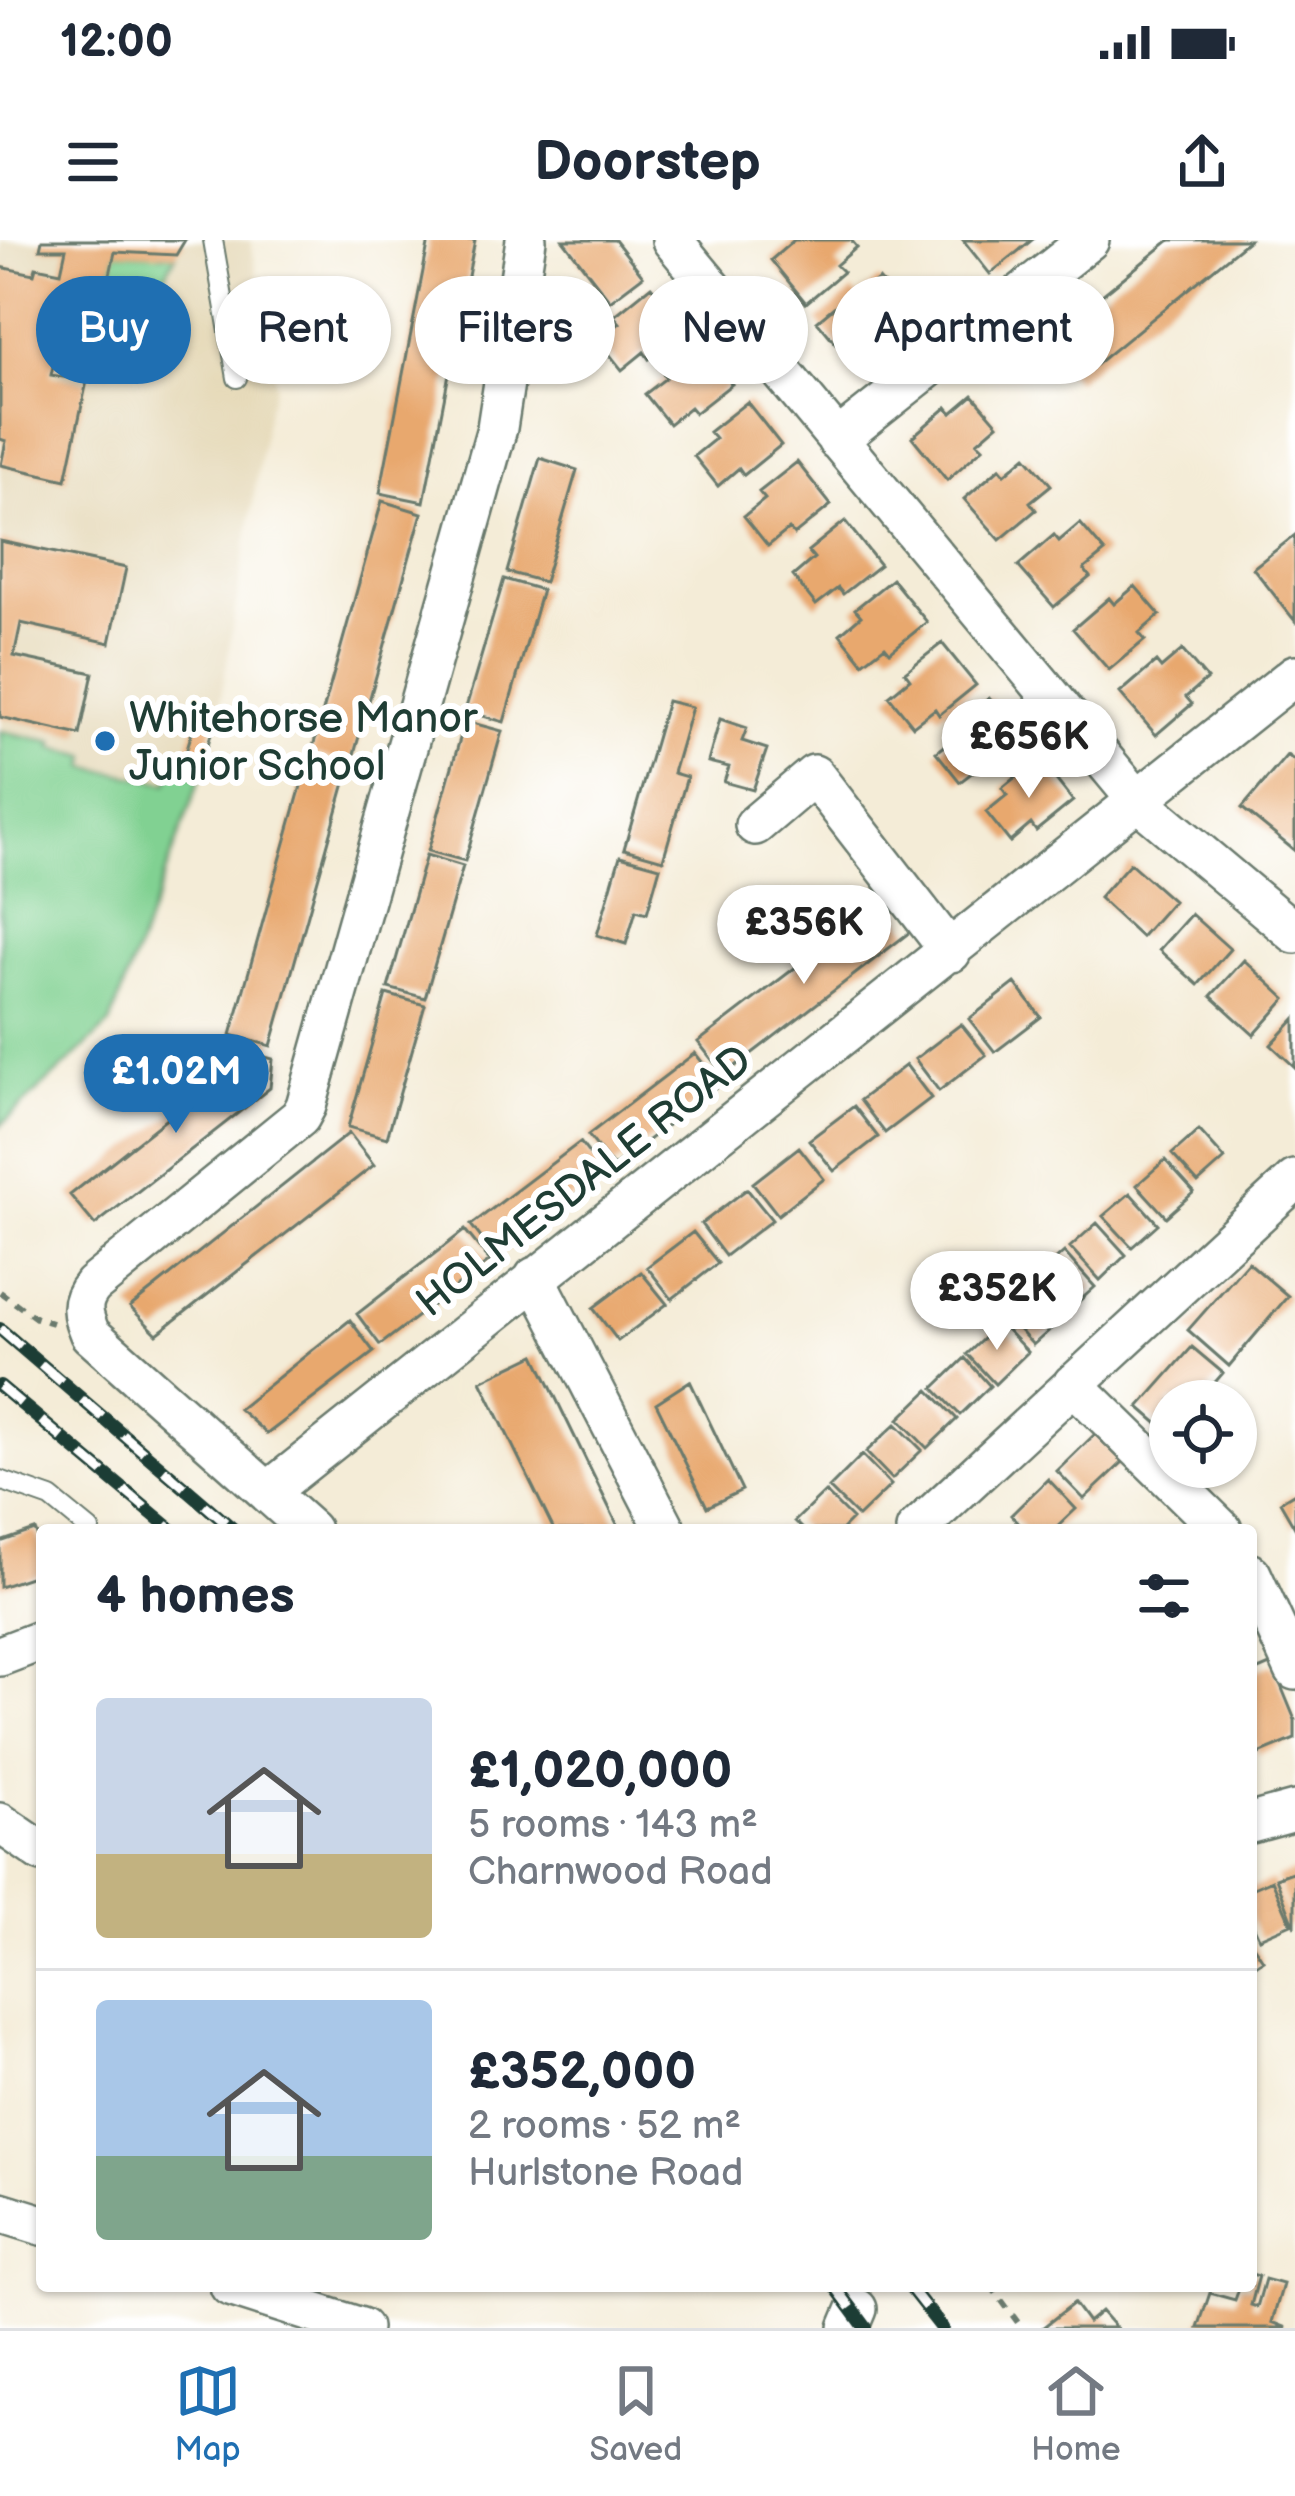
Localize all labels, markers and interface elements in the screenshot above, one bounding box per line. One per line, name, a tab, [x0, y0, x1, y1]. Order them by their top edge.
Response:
text: 12:00	[60, 15, 173, 70]
icon: menu	[60, 129, 126, 195]
icon: share	[1169, 129, 1235, 195]
text: Doorstep	[534, 130, 761, 195]
chip: Buy	[36, 276, 191, 384]
chip: Rent	[215, 276, 391, 384]
chip: Filters	[415, 276, 615, 384]
chip: New	[639, 276, 808, 384]
chip: Apartment	[832, 276, 1114, 384]
place label: Whitehorse Manor Junior School	[129, 694, 478, 793]
pin: £656K	[945, 699, 1113, 801]
text: £656K	[969, 714, 1089, 761]
marker: Whitehorse Manor Junior School	[92, 728, 118, 754]
pin: £356K	[720, 885, 888, 987]
text: £356K	[744, 900, 864, 947]
pin: £1.02M	[78, 1034, 274, 1136]
street label: HOLMESDALE ROAD	[407, 1035, 762, 1329]
text: £1.02M	[111, 1049, 241, 1096]
pin: £352K	[913, 1251, 1081, 1353]
text: £352K	[937, 1266, 1057, 1313]
map controls	[1149, 1380, 1257, 1488]
button: locate	[1149, 1380, 1257, 1488]
icon: filters	[1131, 1563, 1197, 1629]
text: 4 homes	[96, 1566, 295, 1627]
text: £1,020,000	[468, 1741, 732, 1802]
icon: home	[192, 1746, 336, 1890]
text: 5 rooms · 143 m²	[468, 1802, 758, 1849]
text: Charnwood Road	[468, 1849, 773, 1896]
text: £352,000	[468, 2042, 696, 2103]
icon: home	[192, 2048, 336, 2192]
text: 2 rooms · 52 m²	[468, 2103, 741, 2150]
text: Hurlstone Road	[468, 2150, 743, 2197]
tab: Map	[174, 2358, 241, 2470]
tab: Saved	[589, 2358, 682, 2470]
tab: Home	[1031, 2358, 1121, 2470]

